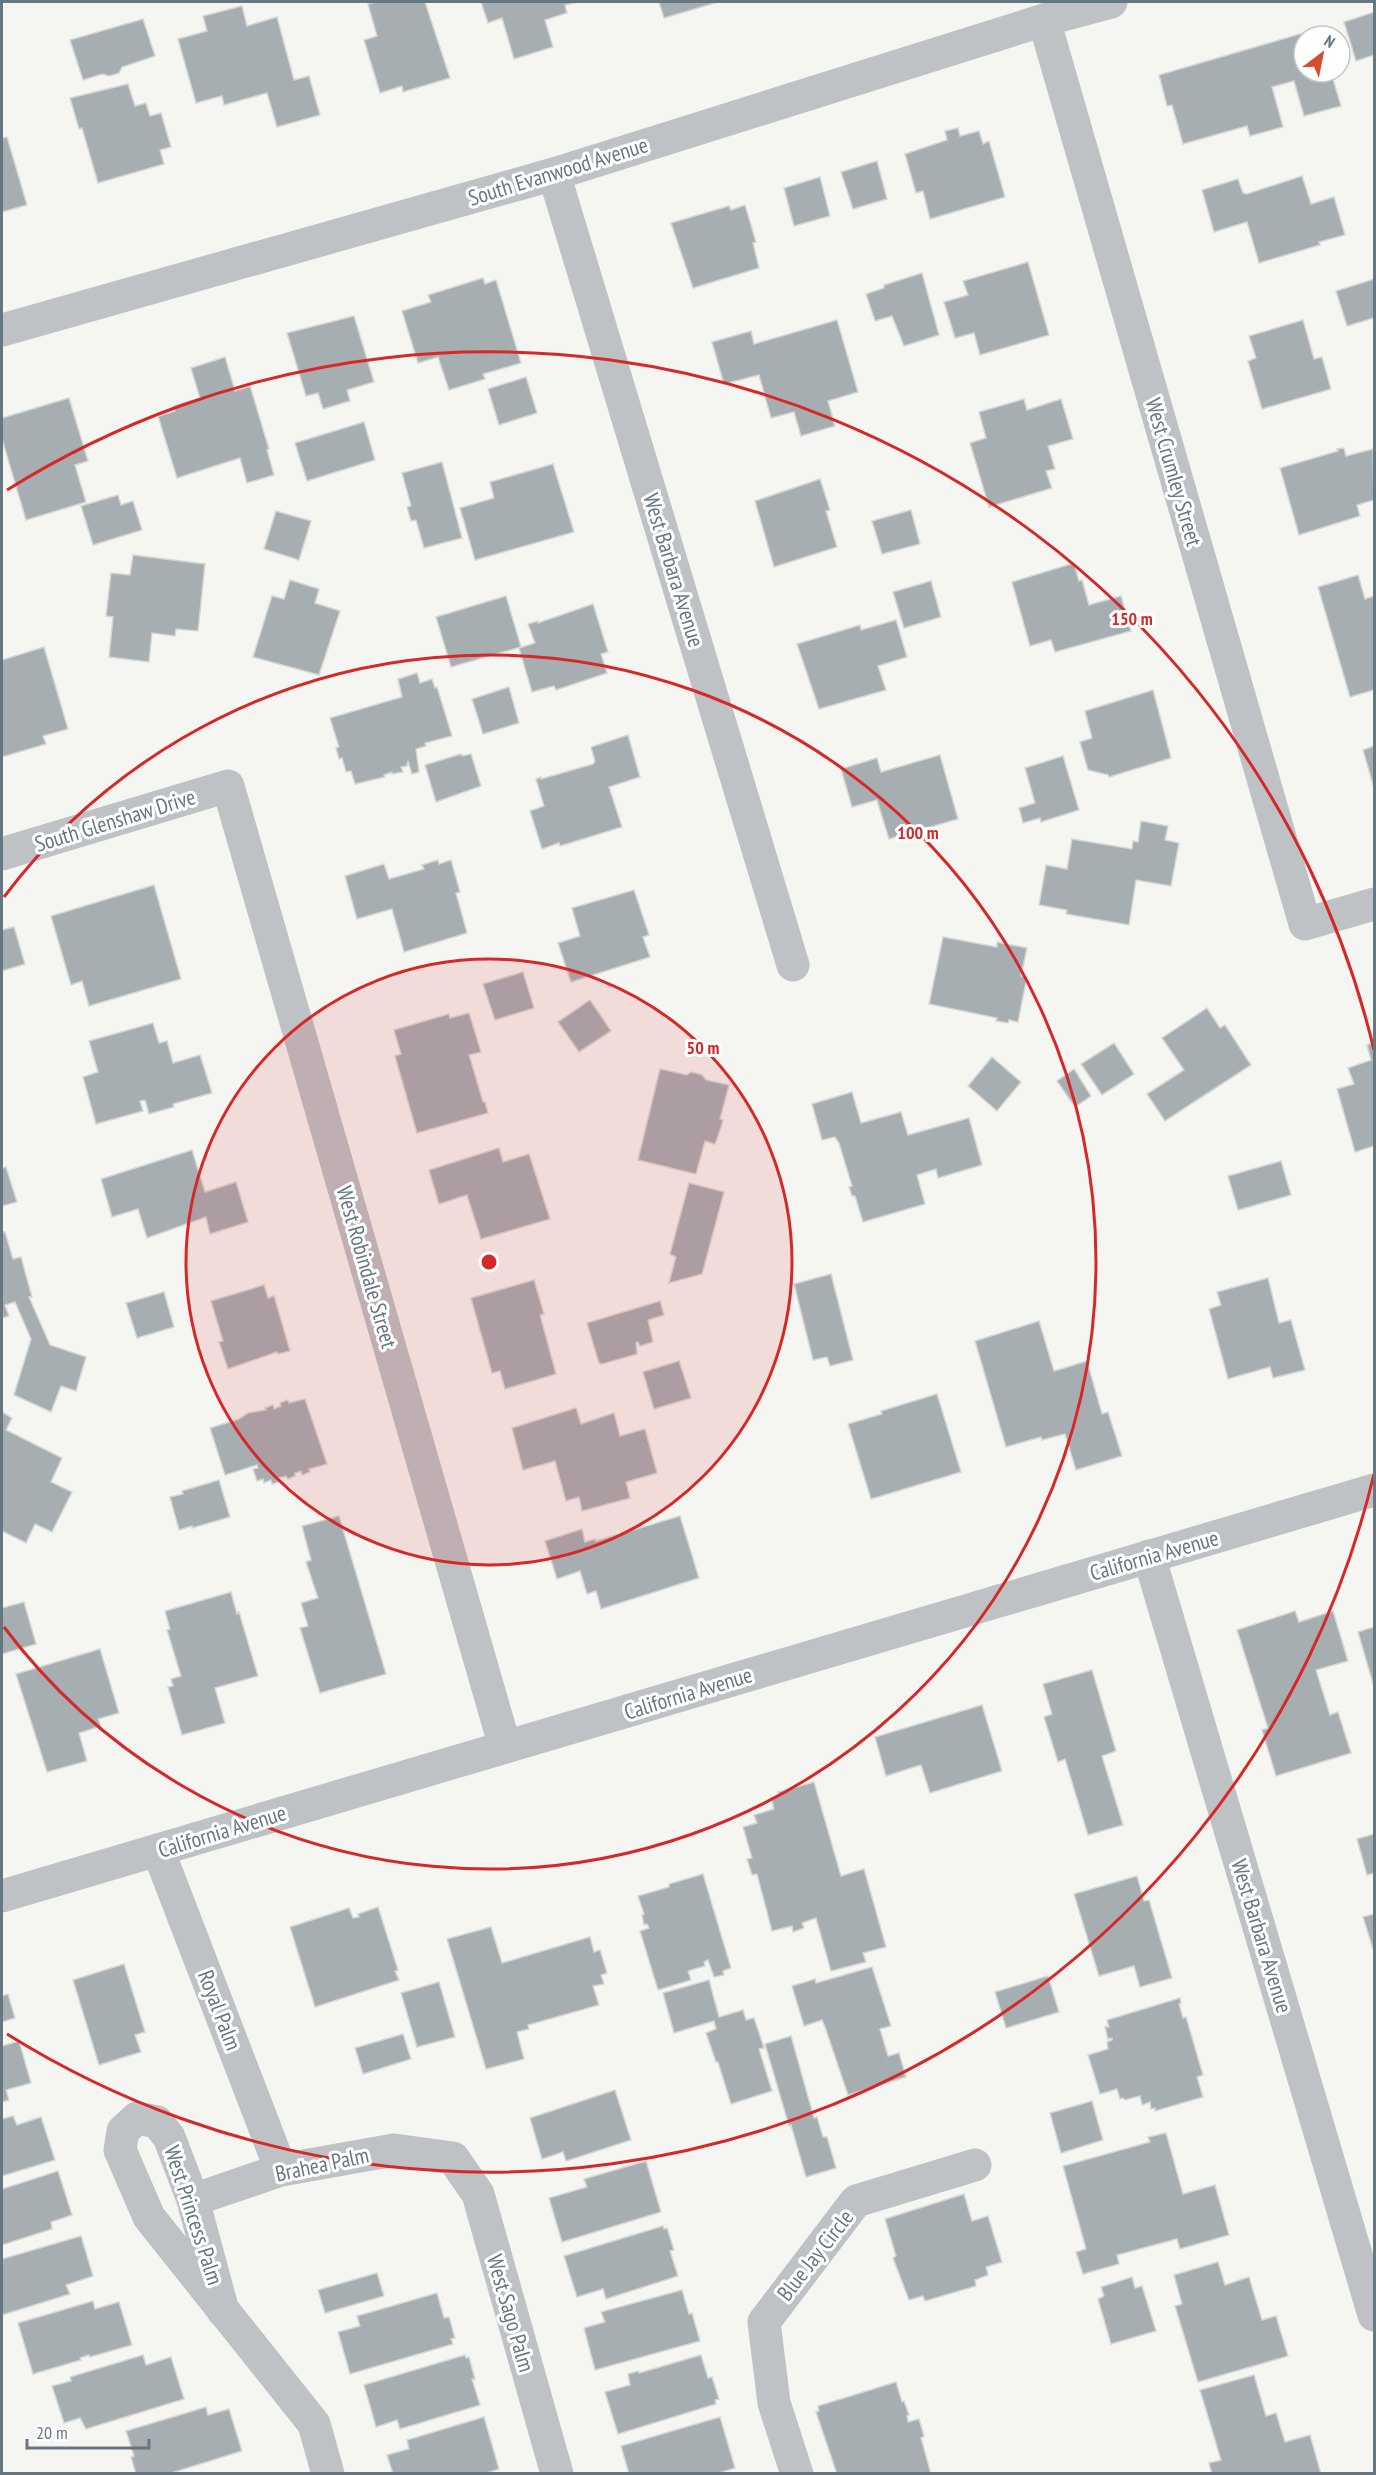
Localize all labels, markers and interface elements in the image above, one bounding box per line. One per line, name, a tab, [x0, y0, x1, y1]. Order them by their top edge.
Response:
north arrow	[1292, 24, 1352, 84]
text: N	[1321, 31, 1339, 52]
street label: South Evanwood Avenue	[465, 130, 651, 212]
street label: West Crumley Street	[1140, 395, 1208, 549]
street label: West Barbara Avenue	[637, 490, 711, 650]
text: 150 m	[1111, 607, 1153, 630]
street label: South Glenshaw Drive	[31, 782, 199, 858]
text: 100 m	[897, 821, 939, 844]
text: 50 m	[687, 1036, 719, 1059]
street label: West Robindale Street	[331, 1183, 403, 1351]
centre of rings	[479, 1252, 499, 1272]
street label: California Avenue	[1086, 1523, 1222, 1587]
street label: California Avenue	[621, 1660, 755, 1726]
street label: California Avenue	[155, 1798, 289, 1864]
street label: West Barbara Avenue	[1225, 1856, 1299, 2016]
street label: Royal Palm	[192, 1966, 248, 2054]
street label: Brahea Palm	[273, 2140, 371, 2188]
street label: West Princess Palm	[158, 2142, 230, 2288]
street label: Blue Jay Circle	[771, 2204, 859, 2306]
street label: West Sago Palm	[481, 2251, 541, 2375]
scale bar	[27, 2412, 148, 2450]
text: 20 m	[36, 2421, 68, 2444]

